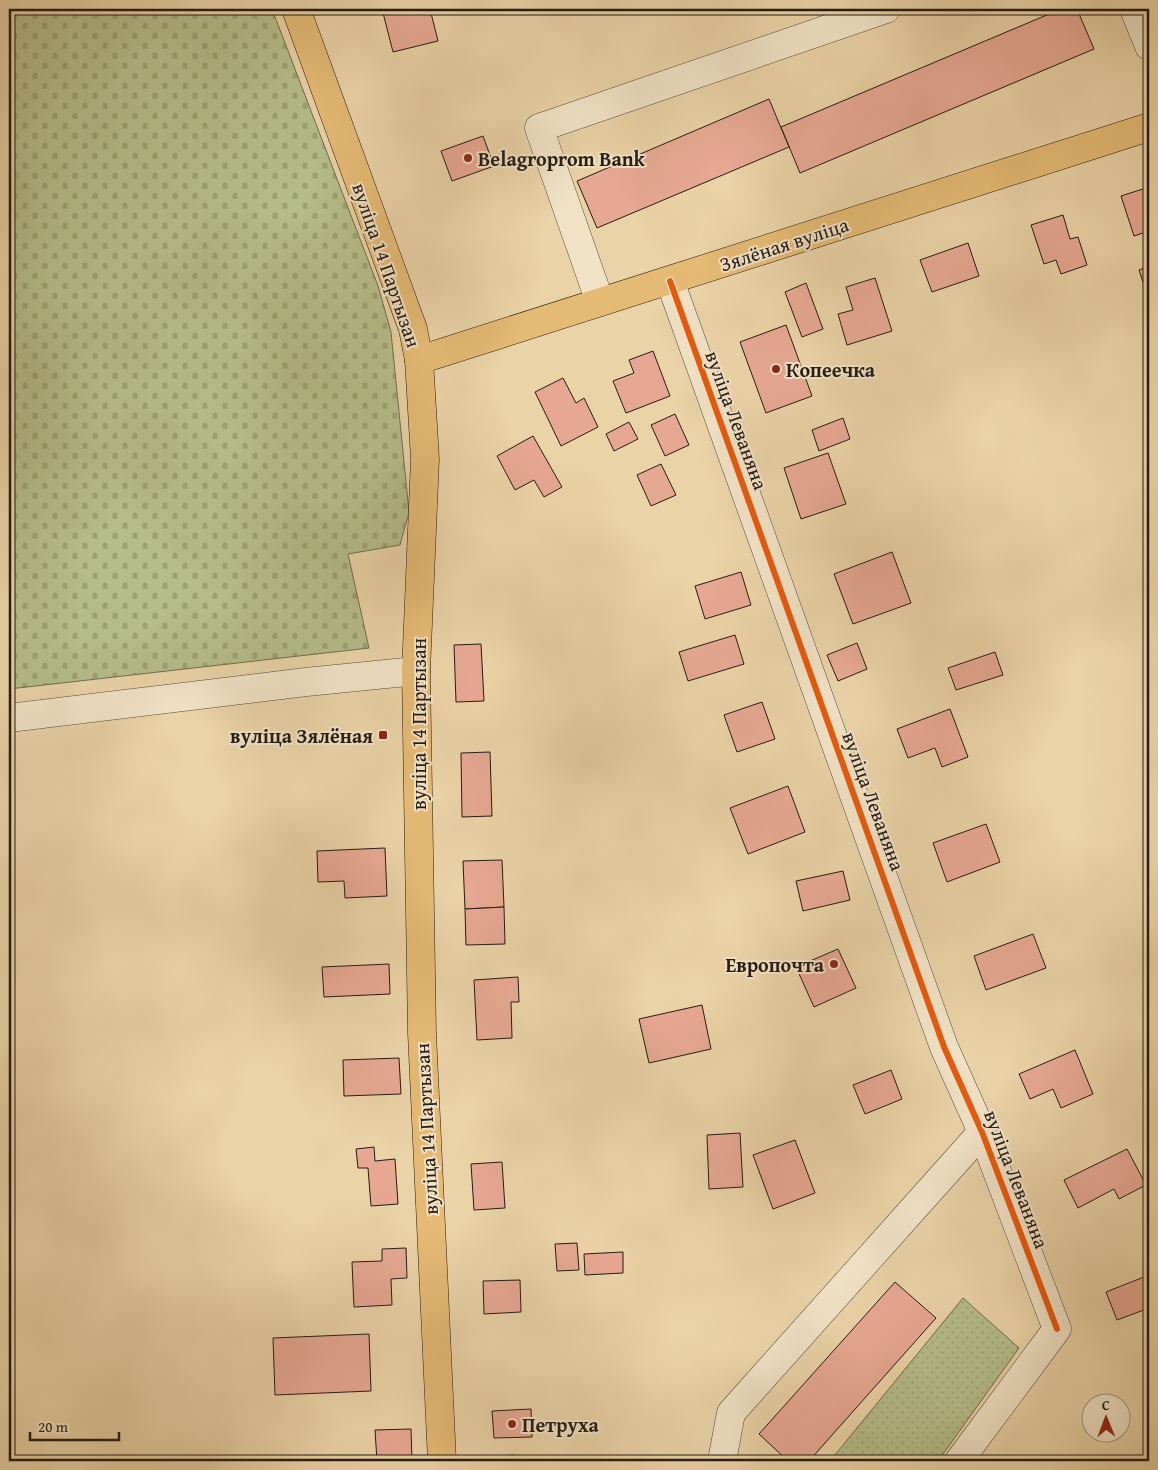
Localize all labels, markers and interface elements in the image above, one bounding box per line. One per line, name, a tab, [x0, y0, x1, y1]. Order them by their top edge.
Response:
place label: Belagroprom Bank	[478, 144, 646, 173]
marker: Belagroprom Bank	[462, 152, 474, 164]
street label: вуліца 14 Партызан	[345, 179, 429, 352]
street label: Зялёная вуліца	[716, 209, 853, 278]
street label: вуліца Леваняна	[698, 346, 776, 494]
place label: Копеечка	[786, 355, 876, 384]
marker: Копеечка	[770, 363, 782, 375]
street label: вуліца 14 Партызан	[404, 638, 433, 810]
place label: вуліца Зялёная	[230, 721, 373, 750]
street label: вуліца Леваняна	[835, 727, 913, 875]
marker: вуліца Зялёная	[377, 729, 389, 741]
place label: Европочта	[726, 950, 825, 979]
marker: Европочта	[828, 958, 840, 970]
street label: вуліца 14 Партызан	[407, 1042, 445, 1216]
street label: вуліца Леваняна	[977, 1106, 1057, 1253]
north arrow	[1080, 1392, 1130, 1442]
text: С	[1102, 1395, 1110, 1415]
scale bar	[30, 1410, 119, 1442]
place label: Петруха	[522, 1410, 599, 1439]
text: 20 m	[38, 1416, 69, 1437]
marker: Петруха	[506, 1418, 518, 1430]

